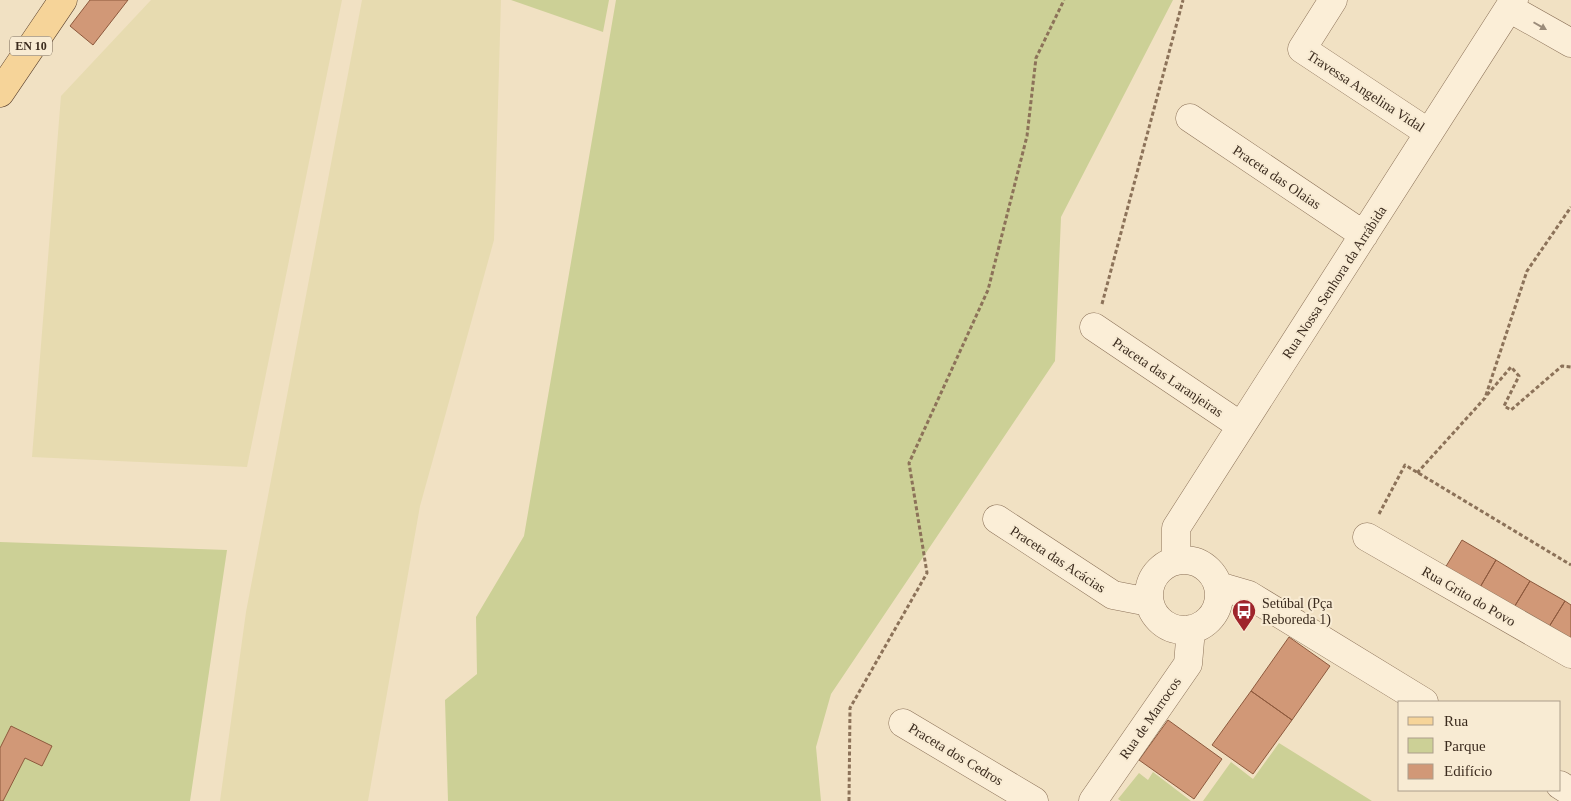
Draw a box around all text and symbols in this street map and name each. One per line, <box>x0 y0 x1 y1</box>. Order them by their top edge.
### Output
one-way arrow <box>1533 21 1547 30</box>
road number: EN 10 <box>10 36 52 56</box>
street label: Travessa Angelina Vidal <box>1304 48 1427 135</box>
street label: Praceta das Olaias <box>1230 143 1323 212</box>
street label: Rua Nossa Senhora da Arrábida <box>1279 203 1390 361</box>
street label: Praceta das Laranjeiras <box>1110 335 1226 420</box>
street label: Praceta das Acácias <box>1007 523 1108 596</box>
street label: Rua Grito do Povo <box>1419 564 1518 629</box>
place label: Setúbal (Pça Reboreda 1) <box>1262 596 1333 628</box>
bus stop icon: Setúbal (Pça Reboreda 1) <box>1231 598 1257 632</box>
street label: Rua de Marrocos <box>1117 674 1184 762</box>
legend <box>1398 701 1561 791</box>
text: Rua <box>1444 713 1469 729</box>
street label: Praceta dos Cedros <box>906 720 1006 788</box>
text: Parque <box>1444 738 1486 754</box>
text: Edifício <box>1444 763 1492 779</box>

